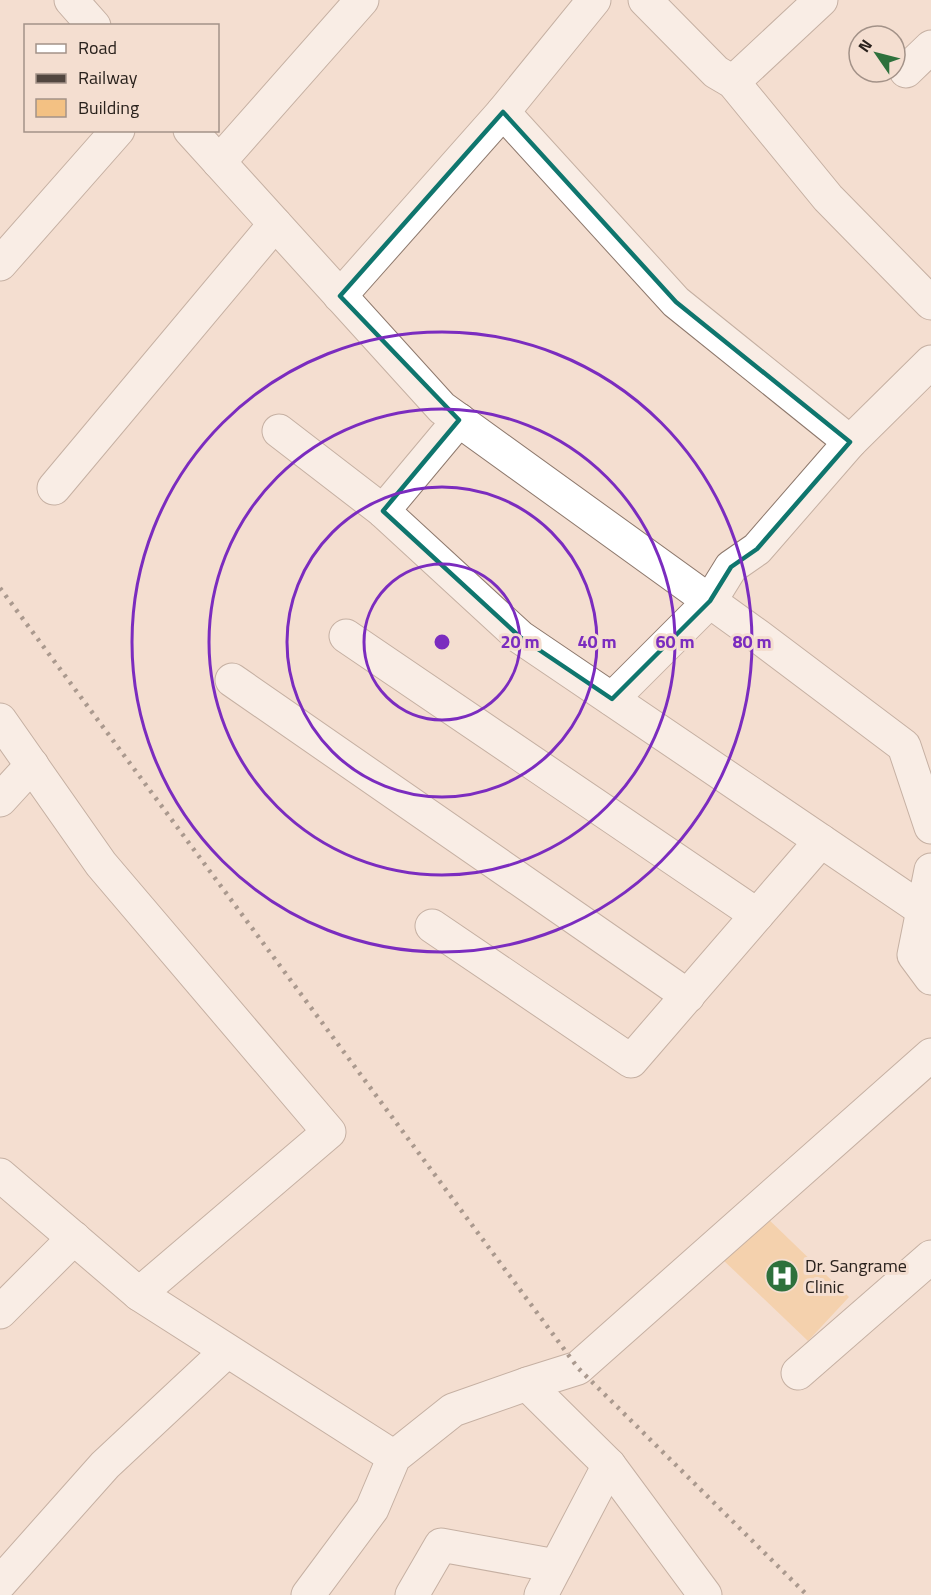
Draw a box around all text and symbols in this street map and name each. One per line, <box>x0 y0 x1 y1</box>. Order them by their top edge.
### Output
legend <box>24 24 219 132</box>
north arrow <box>847 24 907 84</box>
text: Road <box>78 34 117 61</box>
text: N <box>852 34 878 57</box>
text: Railway <box>78 64 138 91</box>
text: Building <box>78 94 139 121</box>
text: 20 m <box>500 628 540 655</box>
text: 40 m <box>577 628 617 655</box>
text: 60 m <box>655 628 695 655</box>
text: 80 m <box>732 628 772 655</box>
centre of rings <box>432 632 452 652</box>
place label: Dr. Sangrame Clinic <box>805 1252 907 1300</box>
hospital icon: Dr. Sangrame Clinic <box>764 1258 800 1294</box>

